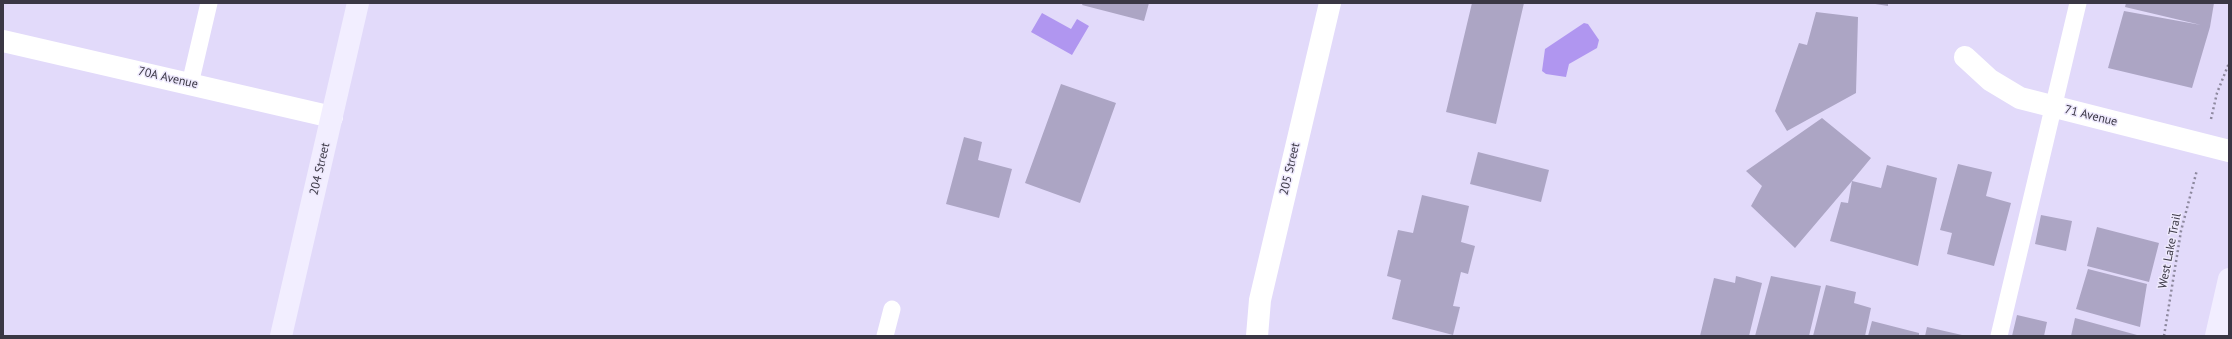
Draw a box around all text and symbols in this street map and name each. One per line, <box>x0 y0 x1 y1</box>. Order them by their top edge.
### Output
street label: 70A Avenue <box>137 64 199 92</box>
street label: 71 Avenue <box>2063 103 2119 129</box>
street label: 204 Street <box>307 141 333 197</box>
street label: 205 Street <box>1277 141 1303 197</box>
street label: West Lake Trail <box>2156 212 2184 290</box>

